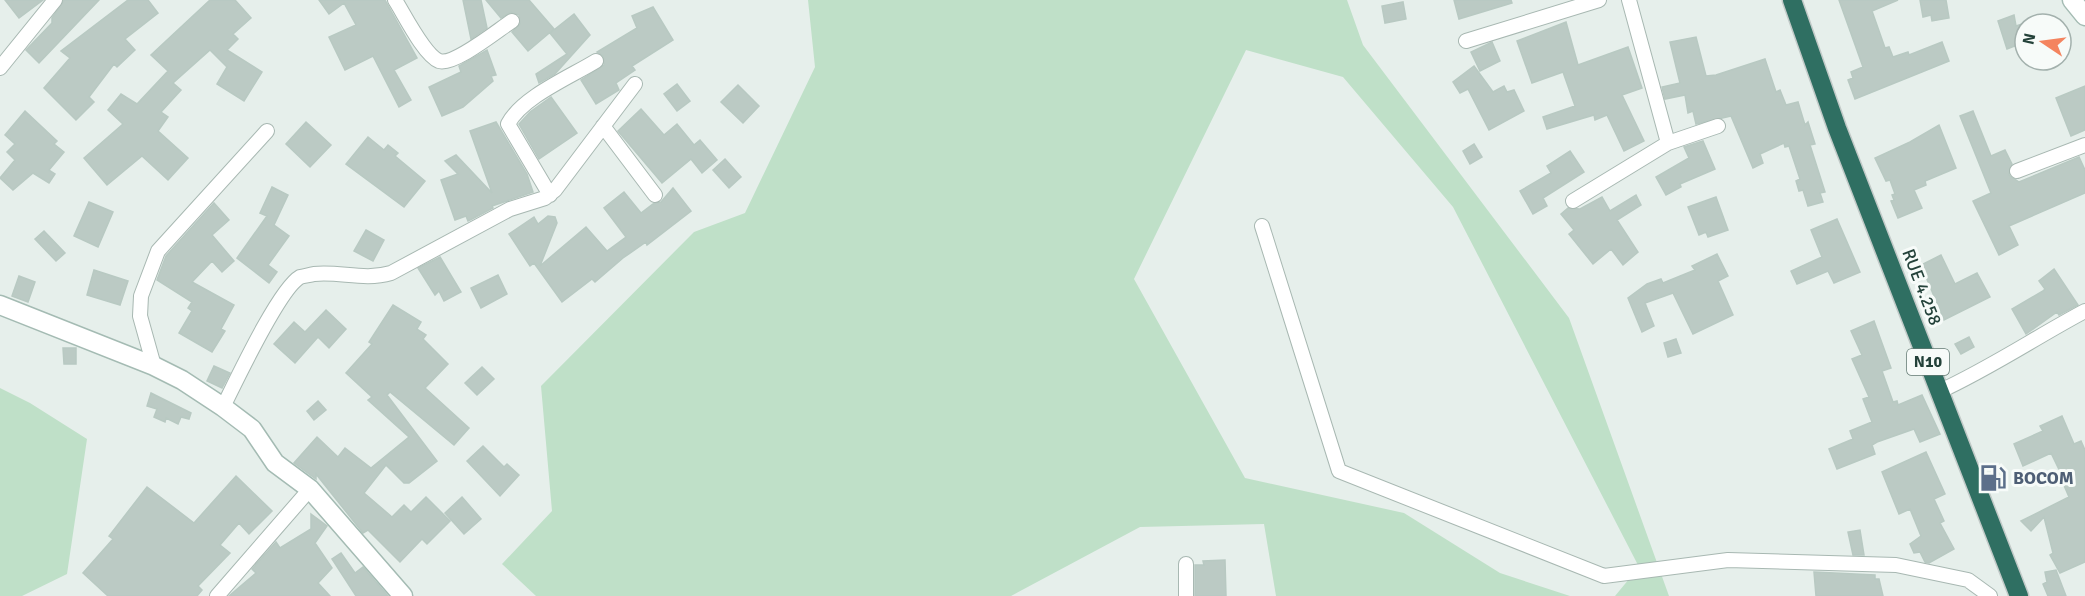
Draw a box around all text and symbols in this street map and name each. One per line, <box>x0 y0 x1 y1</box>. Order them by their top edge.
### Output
north arrow <box>2013 12 2073 72</box>
text: N <box>2018 31 2040 47</box>
street label: RUE 4.258 <box>1897 246 1947 328</box>
road number: N10 <box>1907 349 1949 375</box>
fuel station icon: BOCOM <box>1978 463 2008 493</box>
place label: BOCOM <box>2013 467 2074 489</box>

